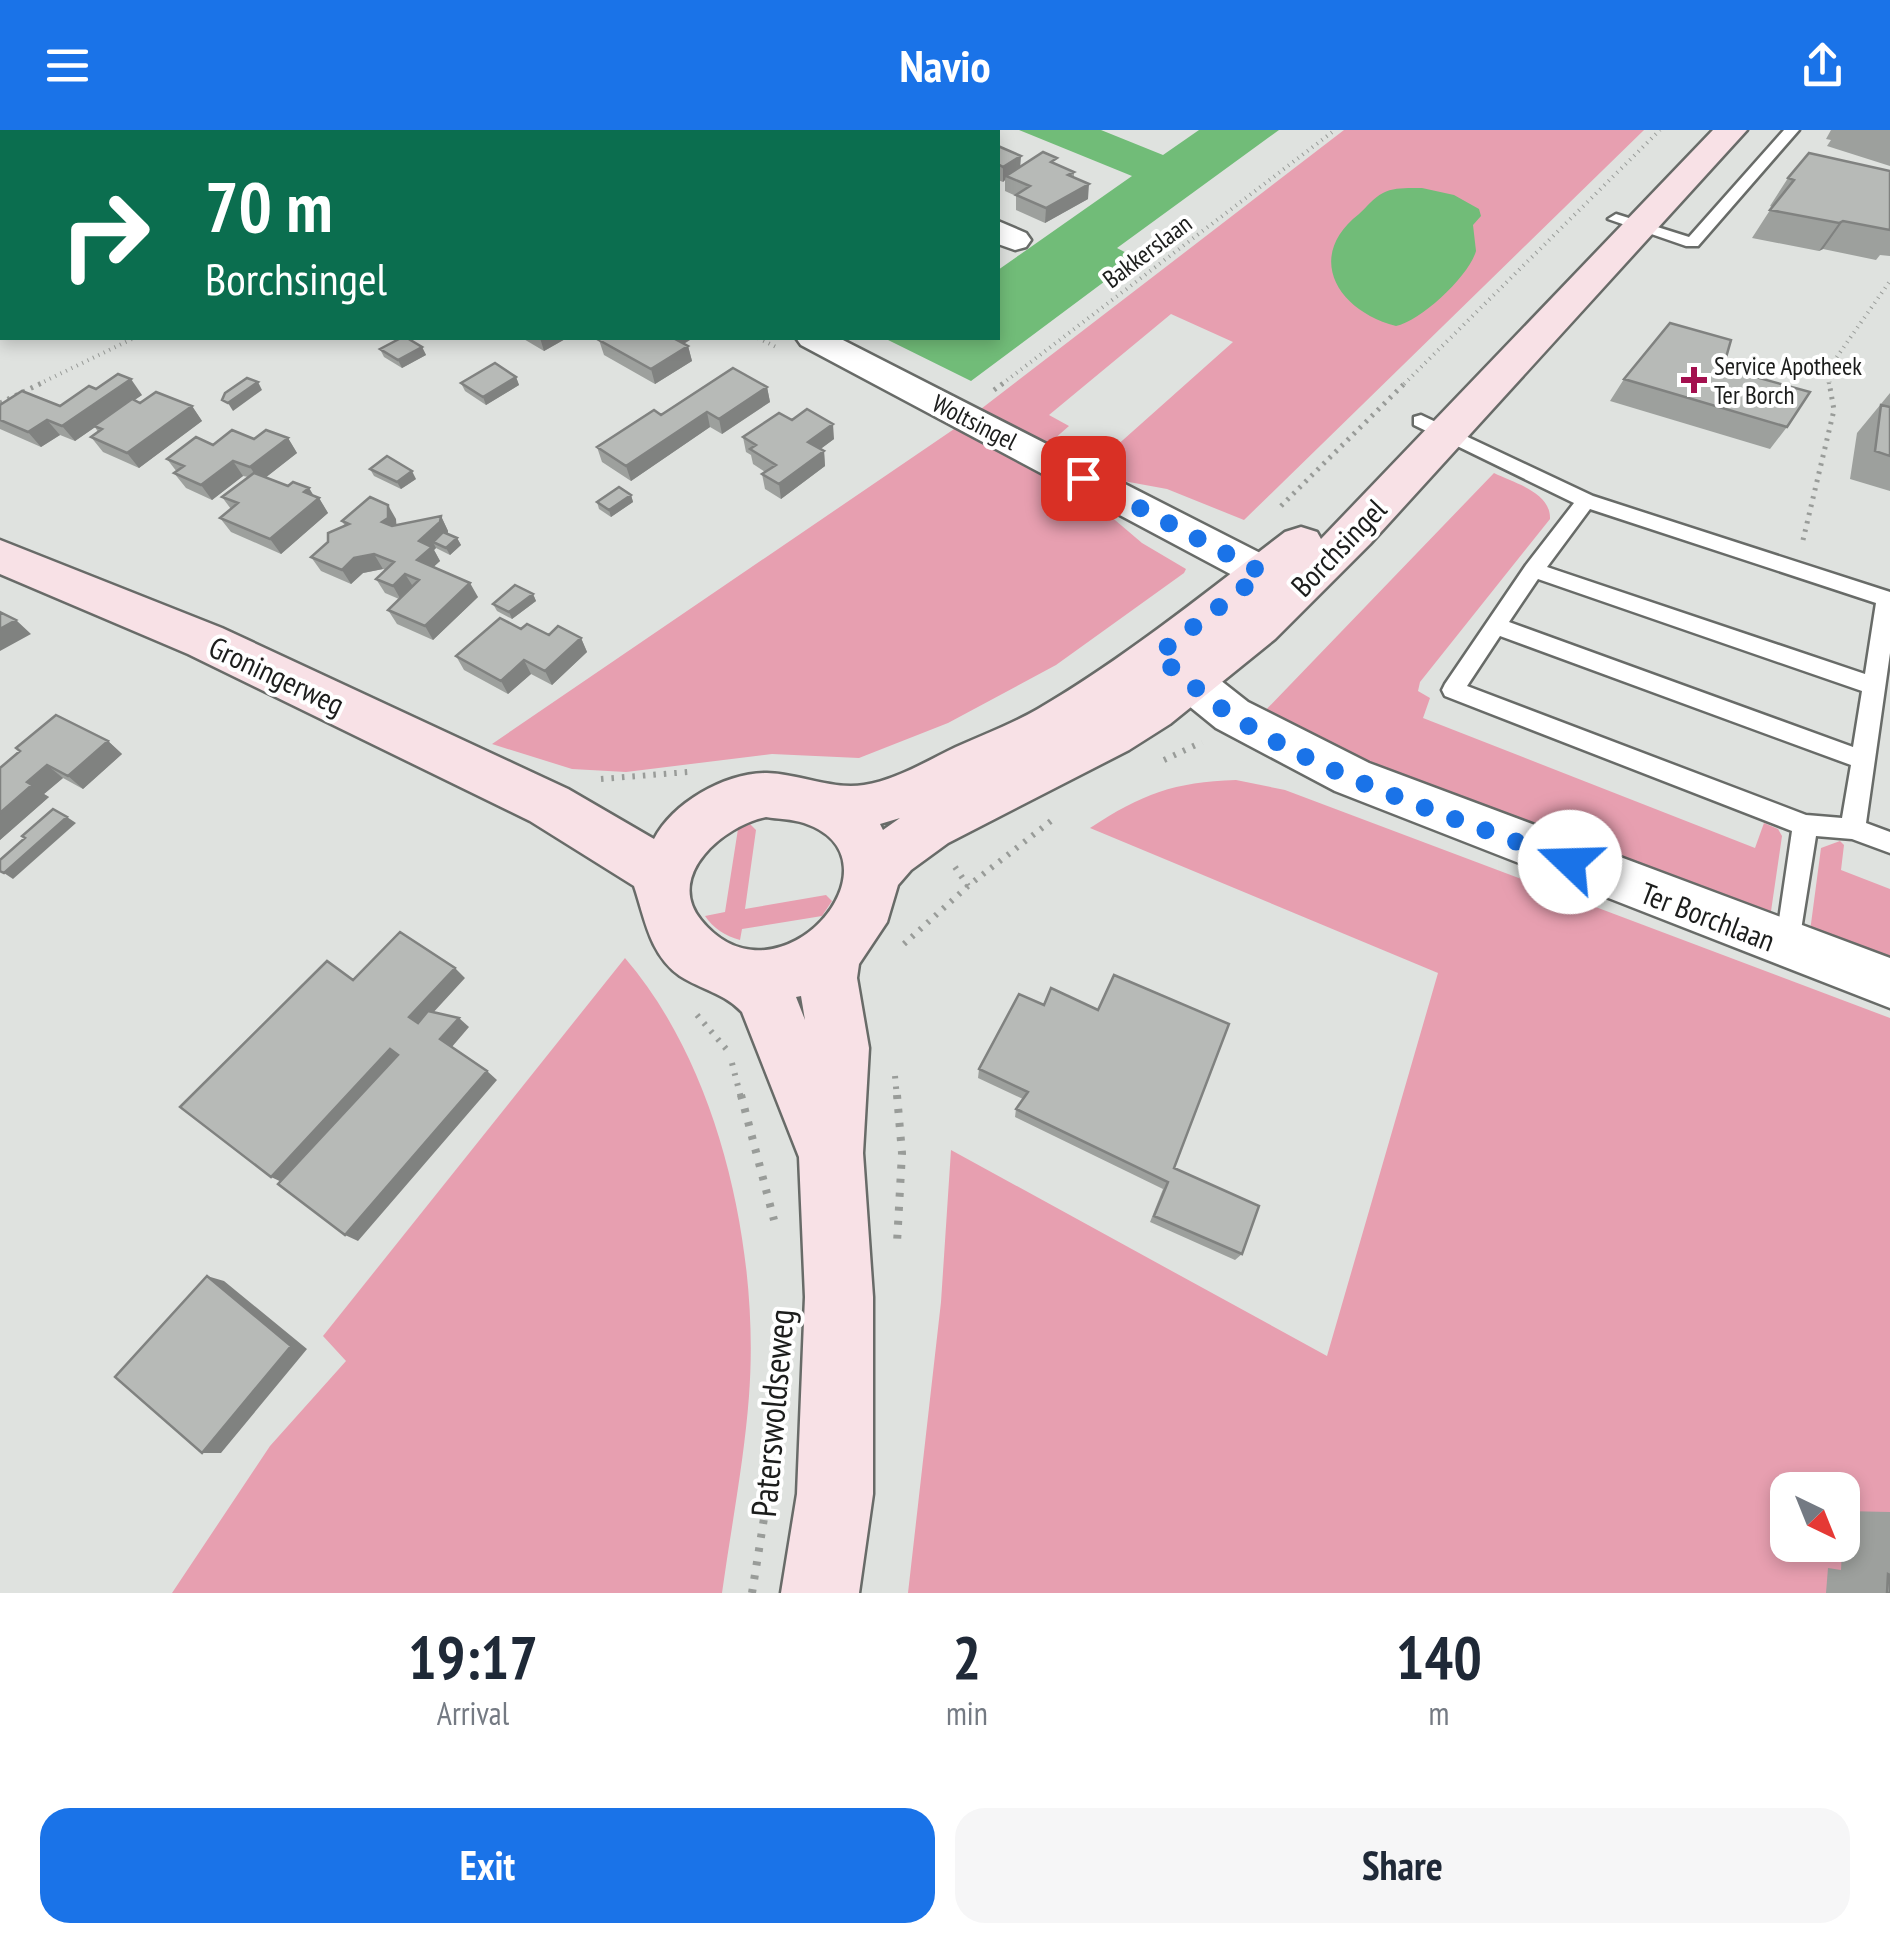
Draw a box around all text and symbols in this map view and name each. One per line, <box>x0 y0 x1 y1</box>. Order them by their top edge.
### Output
text: Navio <box>900 36 991 94</box>
icon: menu <box>40 38 95 93</box>
icon: share <box>1795 38 1850 93</box>
text: 70 m <box>205 161 333 251</box>
icon: right <box>40 170 170 300</box>
street label: Bakkerslaan <box>1096 207 1198 295</box>
text: Borchsingel <box>205 249 387 307</box>
place label: Service Apotheek Ter Borch <box>1714 350 1862 411</box>
marker: Service Apotheek Ter Borch <box>1683 369 1705 391</box>
street label: Woltsingel <box>927 387 1023 457</box>
pin <box>1041 436 1126 521</box>
icon: arrive <box>1056 451 1111 506</box>
street label: Borchsingel <box>1282 490 1394 604</box>
street label: Groningerweg <box>203 627 351 723</box>
position arrow <box>1518 810 1622 914</box>
street label: Ter Borchlaan <box>1635 873 1781 959</box>
street label: Paterswoldseweg <box>740 1307 804 1519</box>
north arrow <box>1770 1472 1860 1562</box>
map controls <box>1770 1472 1860 1562</box>
text: 19:17 <box>408 1618 538 1696</box>
text: 2 <box>953 1618 981 1696</box>
text: 140 <box>1396 1618 1482 1696</box>
text: Arrival <box>437 1692 509 1734</box>
text: min <box>946 1692 988 1734</box>
text: m <box>1428 1692 1449 1734</box>
button: Exit <box>40 1808 935 1923</box>
button: Share <box>955 1808 1850 1923</box>

